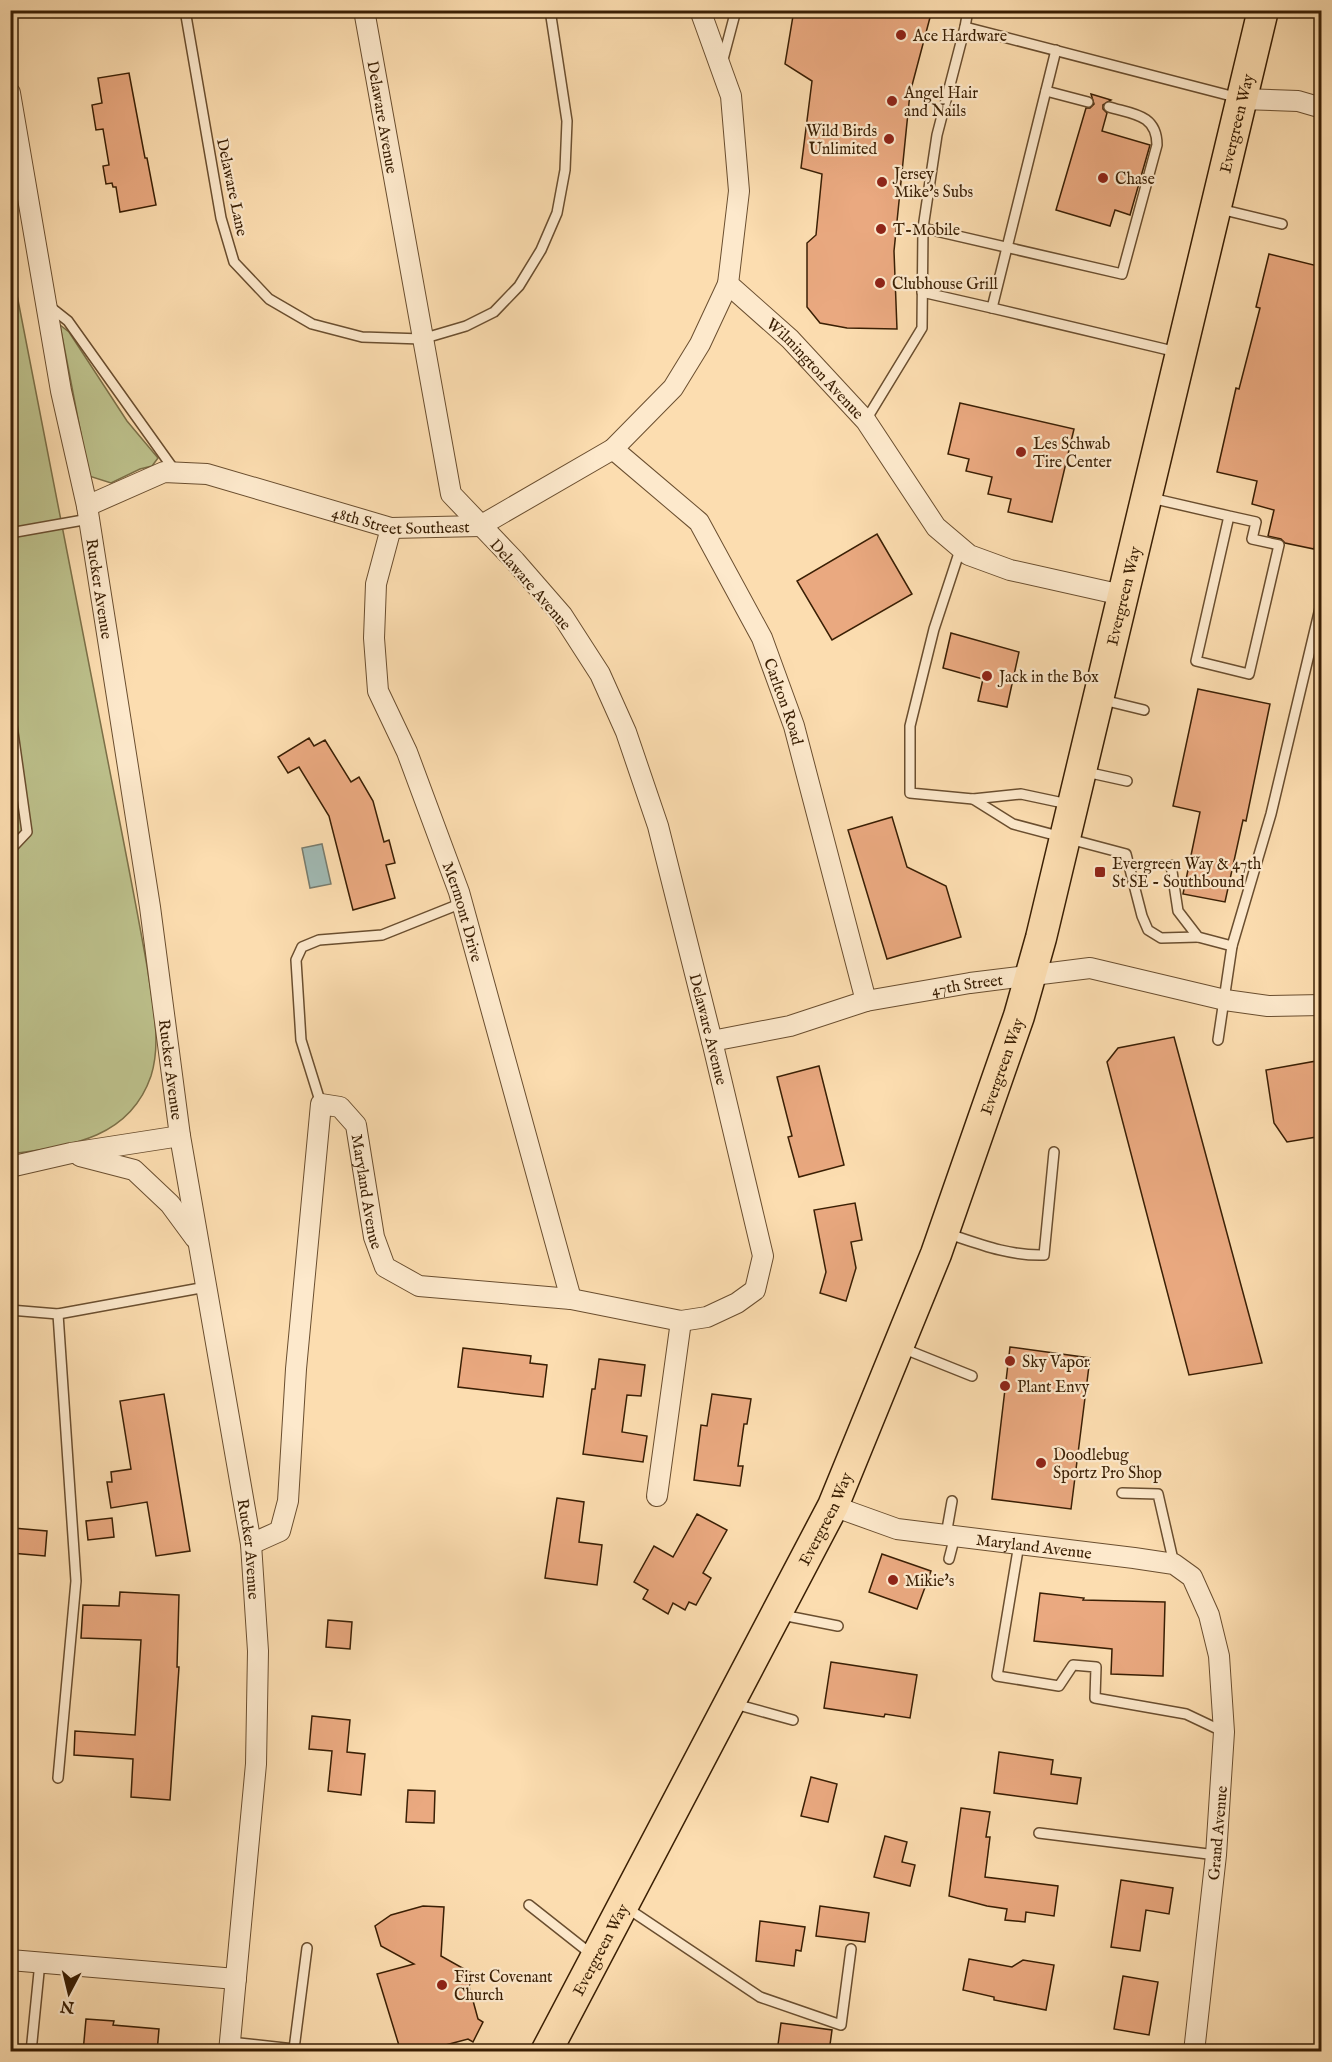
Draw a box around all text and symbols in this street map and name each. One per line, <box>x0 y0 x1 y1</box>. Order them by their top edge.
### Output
place label: Ace Hardware <box>912 27 1007 47</box>
marker: Ace Hardware <box>894 28 908 42</box>
street label: Delaware Avenue <box>361 59 401 175</box>
street label: Evergreen Way <box>1216 72 1259 175</box>
place label: Angel Hair and Nails <box>903 84 978 122</box>
marker: Angel Hair and Nails <box>885 94 899 108</box>
place label: Wild Birds Unlimited <box>806 122 877 160</box>
marker: Wild Birds Unlimited <box>882 132 896 146</box>
street label: Delaware Lane <box>211 137 251 238</box>
place label: Jersey Mike's Subs <box>892 165 974 203</box>
place label: Chase <box>1115 170 1155 190</box>
marker: Chase <box>1096 171 1110 185</box>
marker: Jersey Mike's Subs <box>875 175 889 189</box>
place label: T-Mobile <box>893 221 960 241</box>
marker: T-Mobile <box>874 222 888 236</box>
place label: Clubhouse Grill <box>892 275 999 295</box>
marker: Clubhouse Grill <box>873 276 887 290</box>
street label: Wilmington Avenue <box>761 315 867 424</box>
place label: Les Schwab Tire Center <box>1033 435 1112 473</box>
marker: Les Schwab Tire Center <box>1014 445 1028 459</box>
street label: 48th Street Southeast <box>329 503 470 540</box>
street label: Delaware Avenue <box>484 536 575 635</box>
street label: Rucker Avenue <box>80 537 116 641</box>
street label: Evergreen Way <box>1103 545 1146 648</box>
street label: Carlton Road <box>758 656 807 748</box>
place label: Jack in the Box <box>997 668 1099 688</box>
marker: Jack in the Box <box>980 669 994 683</box>
place label: Evergreen Way & 47th St SE - Southbound <box>1112 855 1262 893</box>
street label: Mermont Drive <box>437 859 486 964</box>
marker: Evergreen Way & 47th St SE - Southbound <box>1093 865 1107 879</box>
street label: 47th Street <box>930 971 1005 1001</box>
street label: Delaware Avenue <box>684 972 731 1087</box>
street label: Evergreen Way <box>977 1016 1030 1118</box>
street label: Rucker Avenue <box>153 1018 186 1121</box>
street label: Maryland Avenue <box>346 1133 386 1253</box>
place label: Sky Vapor <box>1022 1353 1090 1373</box>
marker: Sky Vapor <box>1003 1354 1017 1368</box>
place label: Plant Envy <box>1017 1378 1090 1398</box>
marker: Plant Envy <box>998 1379 1012 1393</box>
place label: Doodlebug Sportz Pro Shop <box>1053 1446 1162 1484</box>
marker: Doodlebug Sportz Pro Shop <box>1034 1456 1048 1470</box>
street label: Evergreen Way <box>795 1470 858 1570</box>
street label: Rucker Avenue <box>231 1497 263 1600</box>
street label: Maryland Avenue <box>975 1531 1093 1565</box>
place label: Mikie's <box>905 1572 955 1592</box>
marker: Mikie's <box>886 1573 900 1587</box>
street label: Grand Avenue <box>1205 1785 1233 1881</box>
street label: Evergreen Way <box>569 1901 634 2000</box>
north arrow <box>39 1963 99 2023</box>
place label: First Covenant Church <box>454 1968 553 2006</box>
marker: First Covenant Church <box>435 1978 449 1992</box>
text: N <box>59 1995 76 2017</box>

